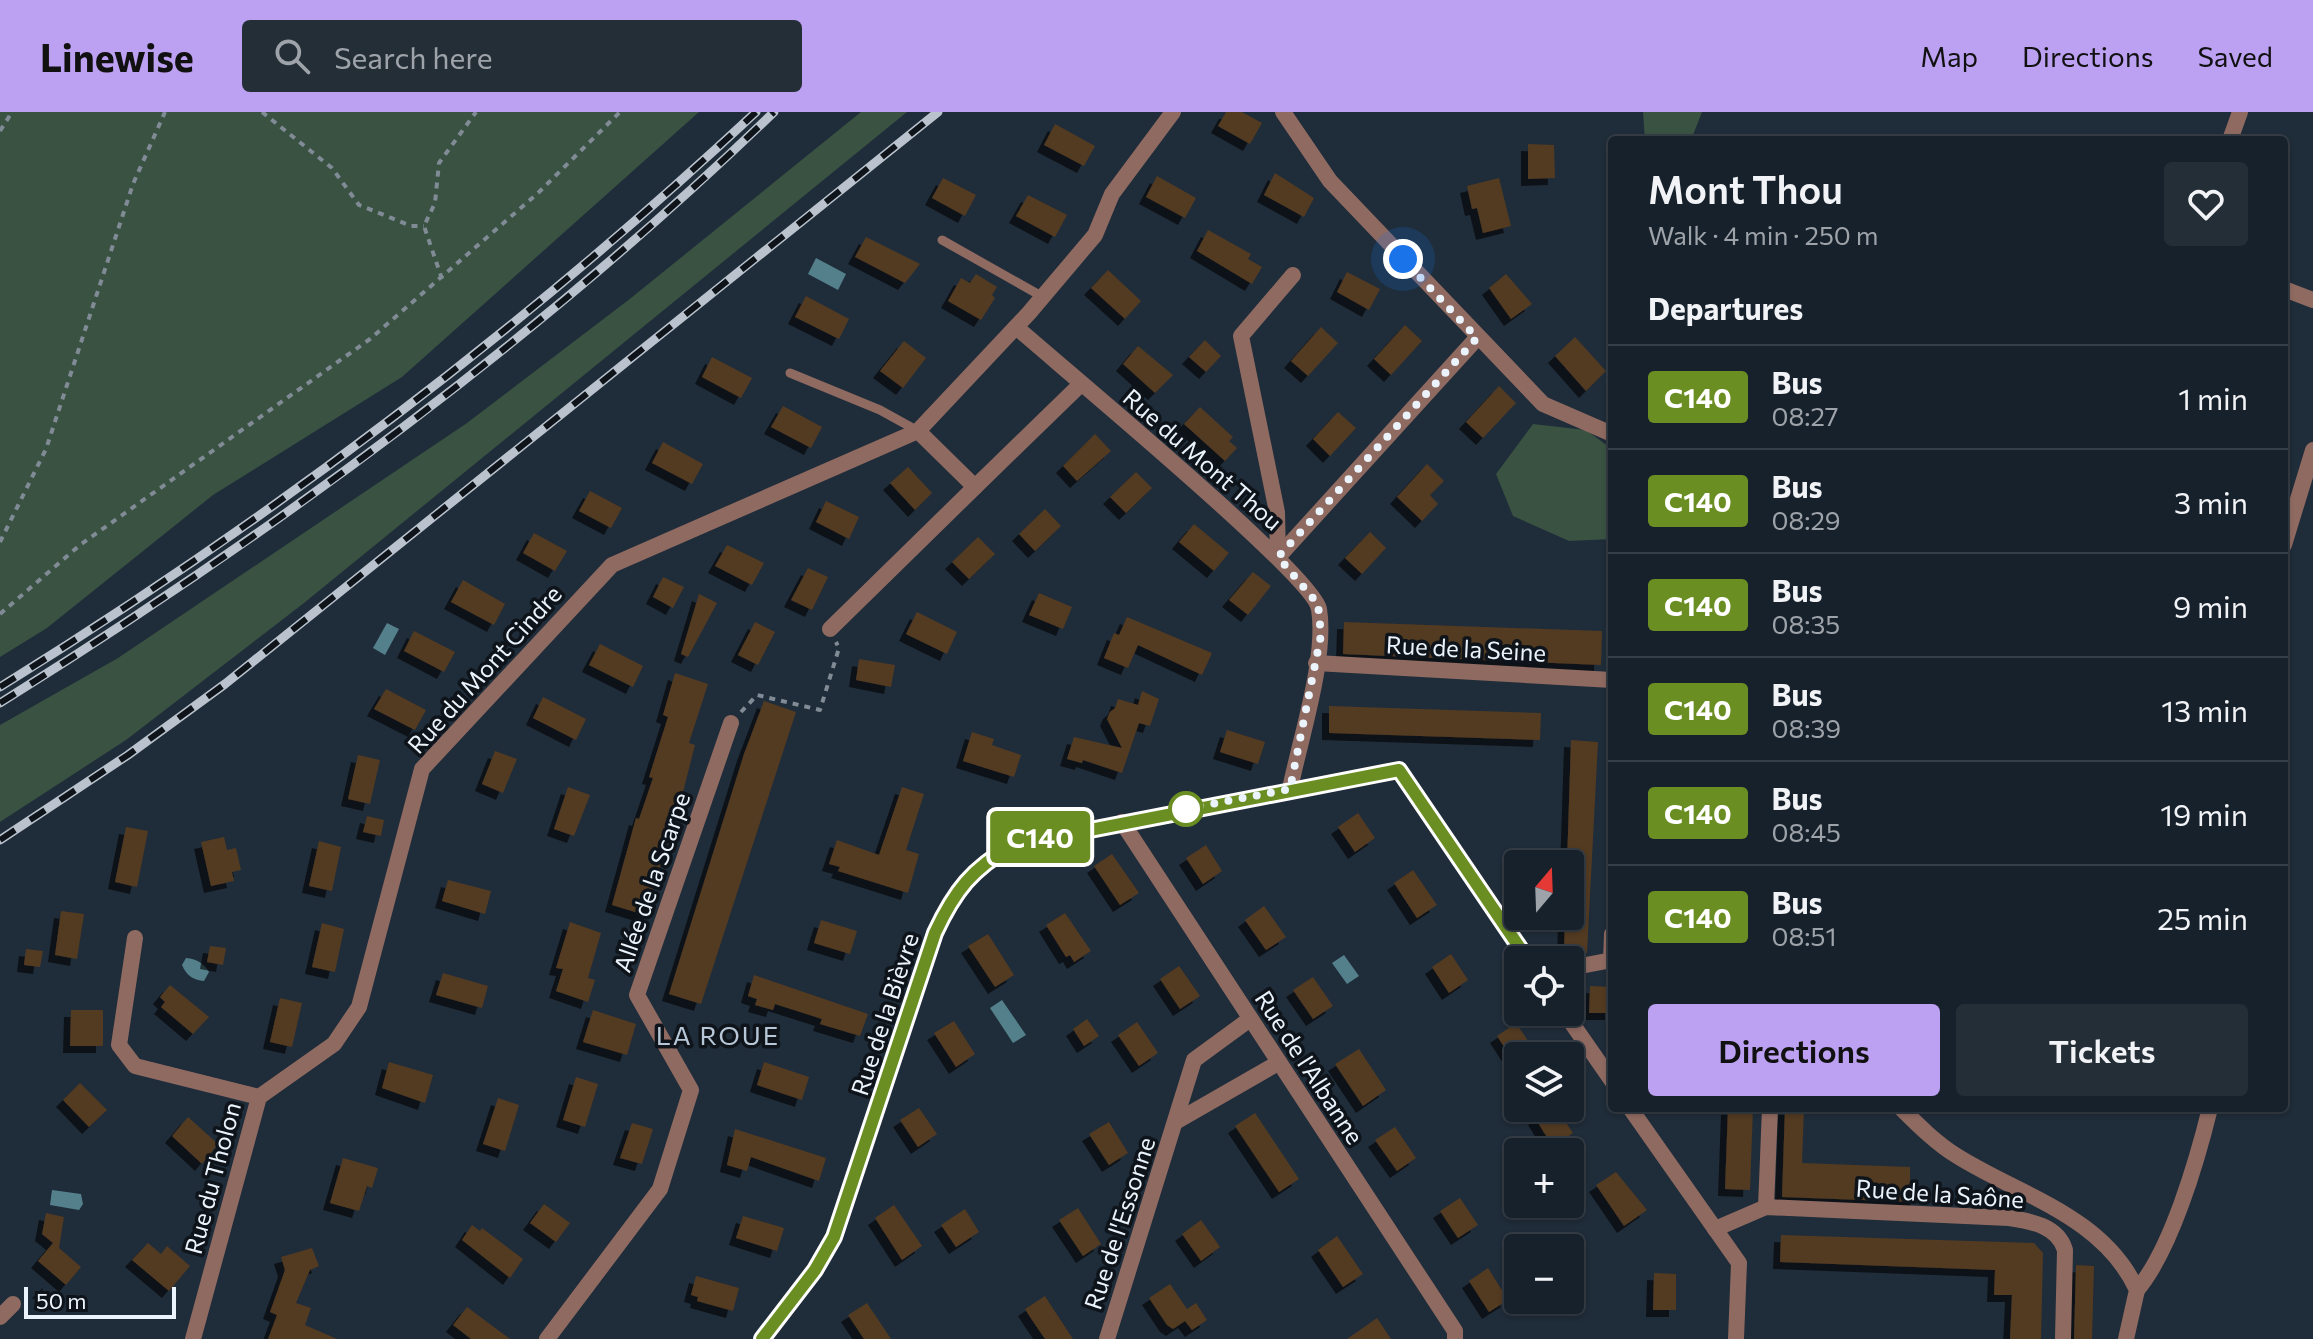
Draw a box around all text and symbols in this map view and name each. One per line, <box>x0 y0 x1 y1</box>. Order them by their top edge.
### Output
search box <box>242 20 802 92</box>
text: Linewise <box>40 33 194 80</box>
icon: search <box>270 34 314 78</box>
text: Search here <box>334 38 493 75</box>
text: Map <box>1920 39 1978 73</box>
text: Directions <box>2022 39 2153 73</box>
text: Saved <box>2197 39 2273 73</box>
button: heart <box>2164 162 2248 246</box>
text: Mont Thou <box>1648 165 1843 212</box>
text: Walk · 4 min · 250 m <box>1648 219 1878 250</box>
your location <box>1383 239 1423 279</box>
text: Departures <box>1648 289 1803 326</box>
text: Bus <box>1772 363 1823 400</box>
text: 1 min <box>2178 379 2248 416</box>
text: C140 <box>1664 380 1732 414</box>
street label: Rue du Mont Thou <box>1118 382 1288 536</box>
text: 08:27 <box>1772 400 1839 431</box>
text: Bus <box>1772 467 1823 504</box>
text: 3 min <box>2174 483 2248 520</box>
text: C140 <box>1664 484 1732 518</box>
text: 08:29 <box>1772 504 1841 535</box>
text: Bus <box>1772 571 1823 608</box>
street label: Rue du Mont Cindre <box>401 579 567 759</box>
text: 9 min <box>2173 587 2248 624</box>
text: C140 <box>1664 588 1732 622</box>
text: 08:35 <box>1772 608 1840 639</box>
street label: Rue de la Seine <box>1385 629 1547 667</box>
text: Bus <box>1772 675 1823 712</box>
text: 13 min <box>2161 691 2248 728</box>
text: C140 <box>1664 692 1732 726</box>
text: 08:39 <box>1772 712 1841 743</box>
text: Bus <box>1772 779 1823 816</box>
street label: Allée de la Scarpe <box>607 788 695 976</box>
unlabelled marker <box>1169 792 1203 826</box>
text: 19 min <box>2160 795 2248 832</box>
text: C140 <box>1664 796 1732 830</box>
line badge: C140 <box>984 811 1096 863</box>
text: 08:45 <box>1772 816 1841 847</box>
text: C140 <box>1006 820 1074 854</box>
north arrow <box>1504 850 1584 930</box>
map controls <box>1504 850 1584 1314</box>
text: Bus <box>1772 883 1823 920</box>
text: 25 min <box>2157 899 2248 936</box>
text: C140 <box>1664 900 1732 934</box>
text: 08:51 <box>1772 920 1837 951</box>
street label: Rue de la Bièvre <box>844 929 924 1099</box>
button: locate <box>1504 946 1584 1026</box>
street label: Rue de l'Albanne <box>1250 985 1370 1149</box>
button: Directions <box>1648 1004 1940 1096</box>
button: Tickets <box>1956 1004 2248 1096</box>
district label: LA ROUE <box>656 1019 780 1050</box>
button: layers <box>1504 1042 1584 1122</box>
street label: Rue du Tholon <box>178 1099 246 1257</box>
street label: Rue de l'Essonne <box>1078 1133 1160 1313</box>
button: + <box>1504 1138 1584 1218</box>
street label: Rue de la Saône <box>1855 1173 2025 1213</box>
button: − <box>1504 1234 1584 1314</box>
scale bar <box>24 1283 176 1319</box>
text: 50 m <box>36 1287 86 1314</box>

